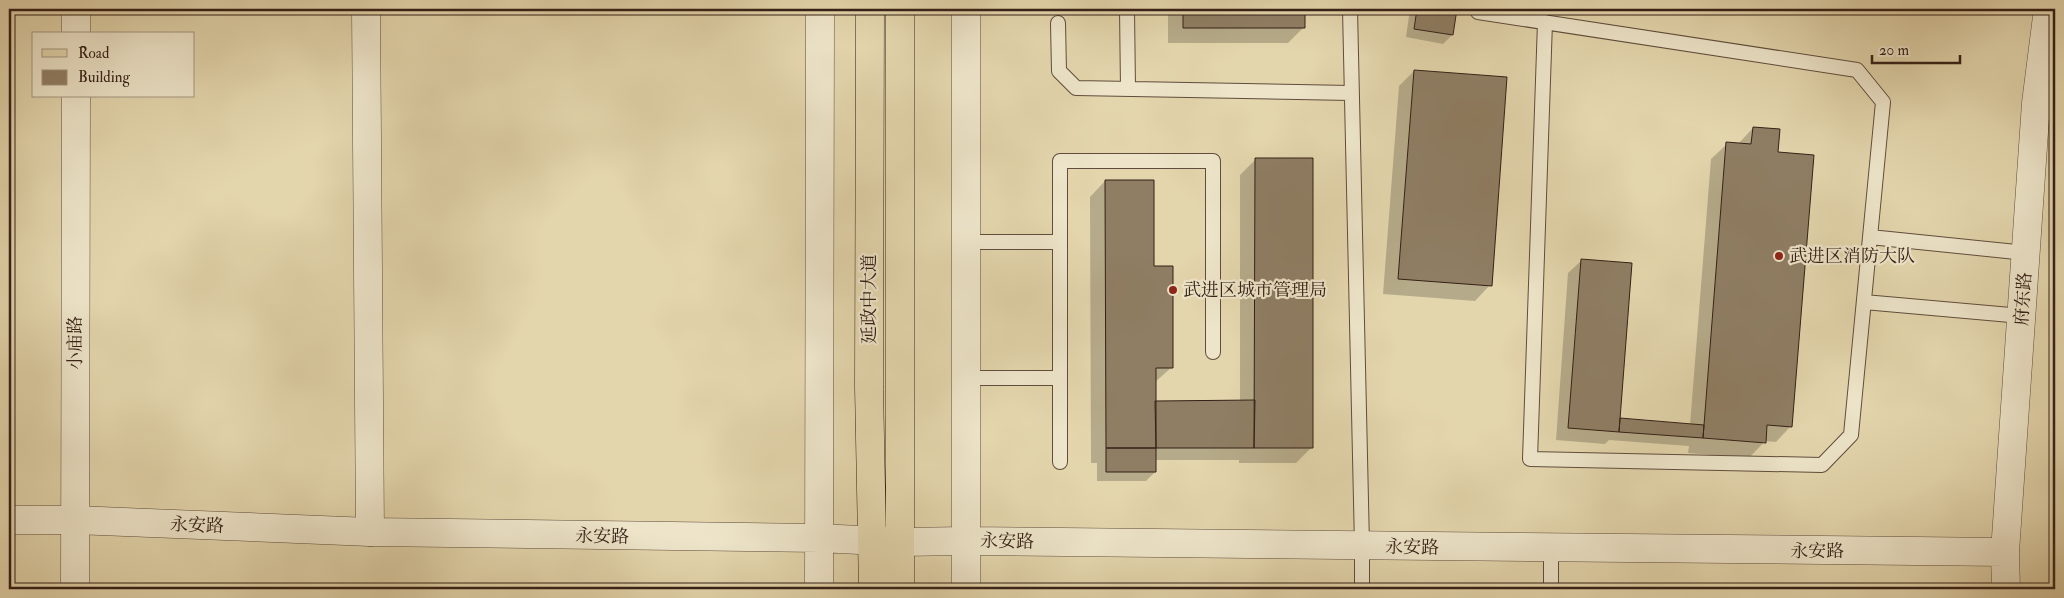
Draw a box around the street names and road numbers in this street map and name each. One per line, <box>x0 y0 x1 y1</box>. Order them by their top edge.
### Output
street label: 延政中大道 <box>858 254 881 344</box>
street label: 府东路 <box>2010 271 2037 327</box>
street label: 小庙路 <box>64 316 87 370</box>
street label: 永安路 <box>170 513 224 538</box>
street label: 永安路 <box>575 525 629 548</box>
street label: 永安路 <box>980 530 1034 553</box>
street label: 永安路 <box>1385 536 1439 559</box>
street label: 永安路 <box>1790 540 1844 563</box>

